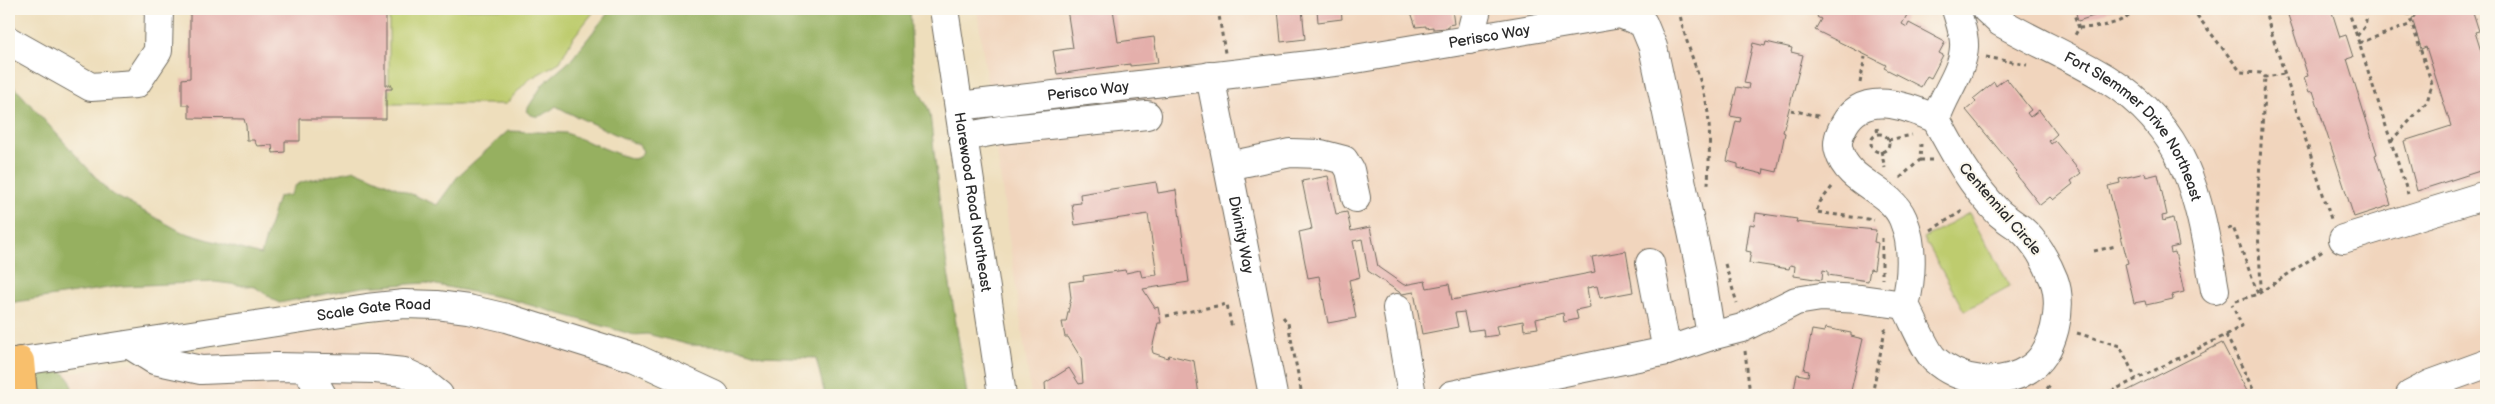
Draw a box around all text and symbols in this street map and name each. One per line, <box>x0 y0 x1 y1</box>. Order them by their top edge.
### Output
street label: Perisco Way <box>1447 20 1532 52</box>
street label: Fort Slemmer Drive Northeast <box>2061 47 2206 204</box>
street label: Perisco Way <box>1046 77 1130 105</box>
street label: Harewood Road Northeast <box>950 111 996 293</box>
street label: Centennial Circle <box>1955 159 2046 259</box>
street label: Divinity Way <box>1224 195 1258 276</box>
street label: Scale Gate Road <box>315 294 431 325</box>

